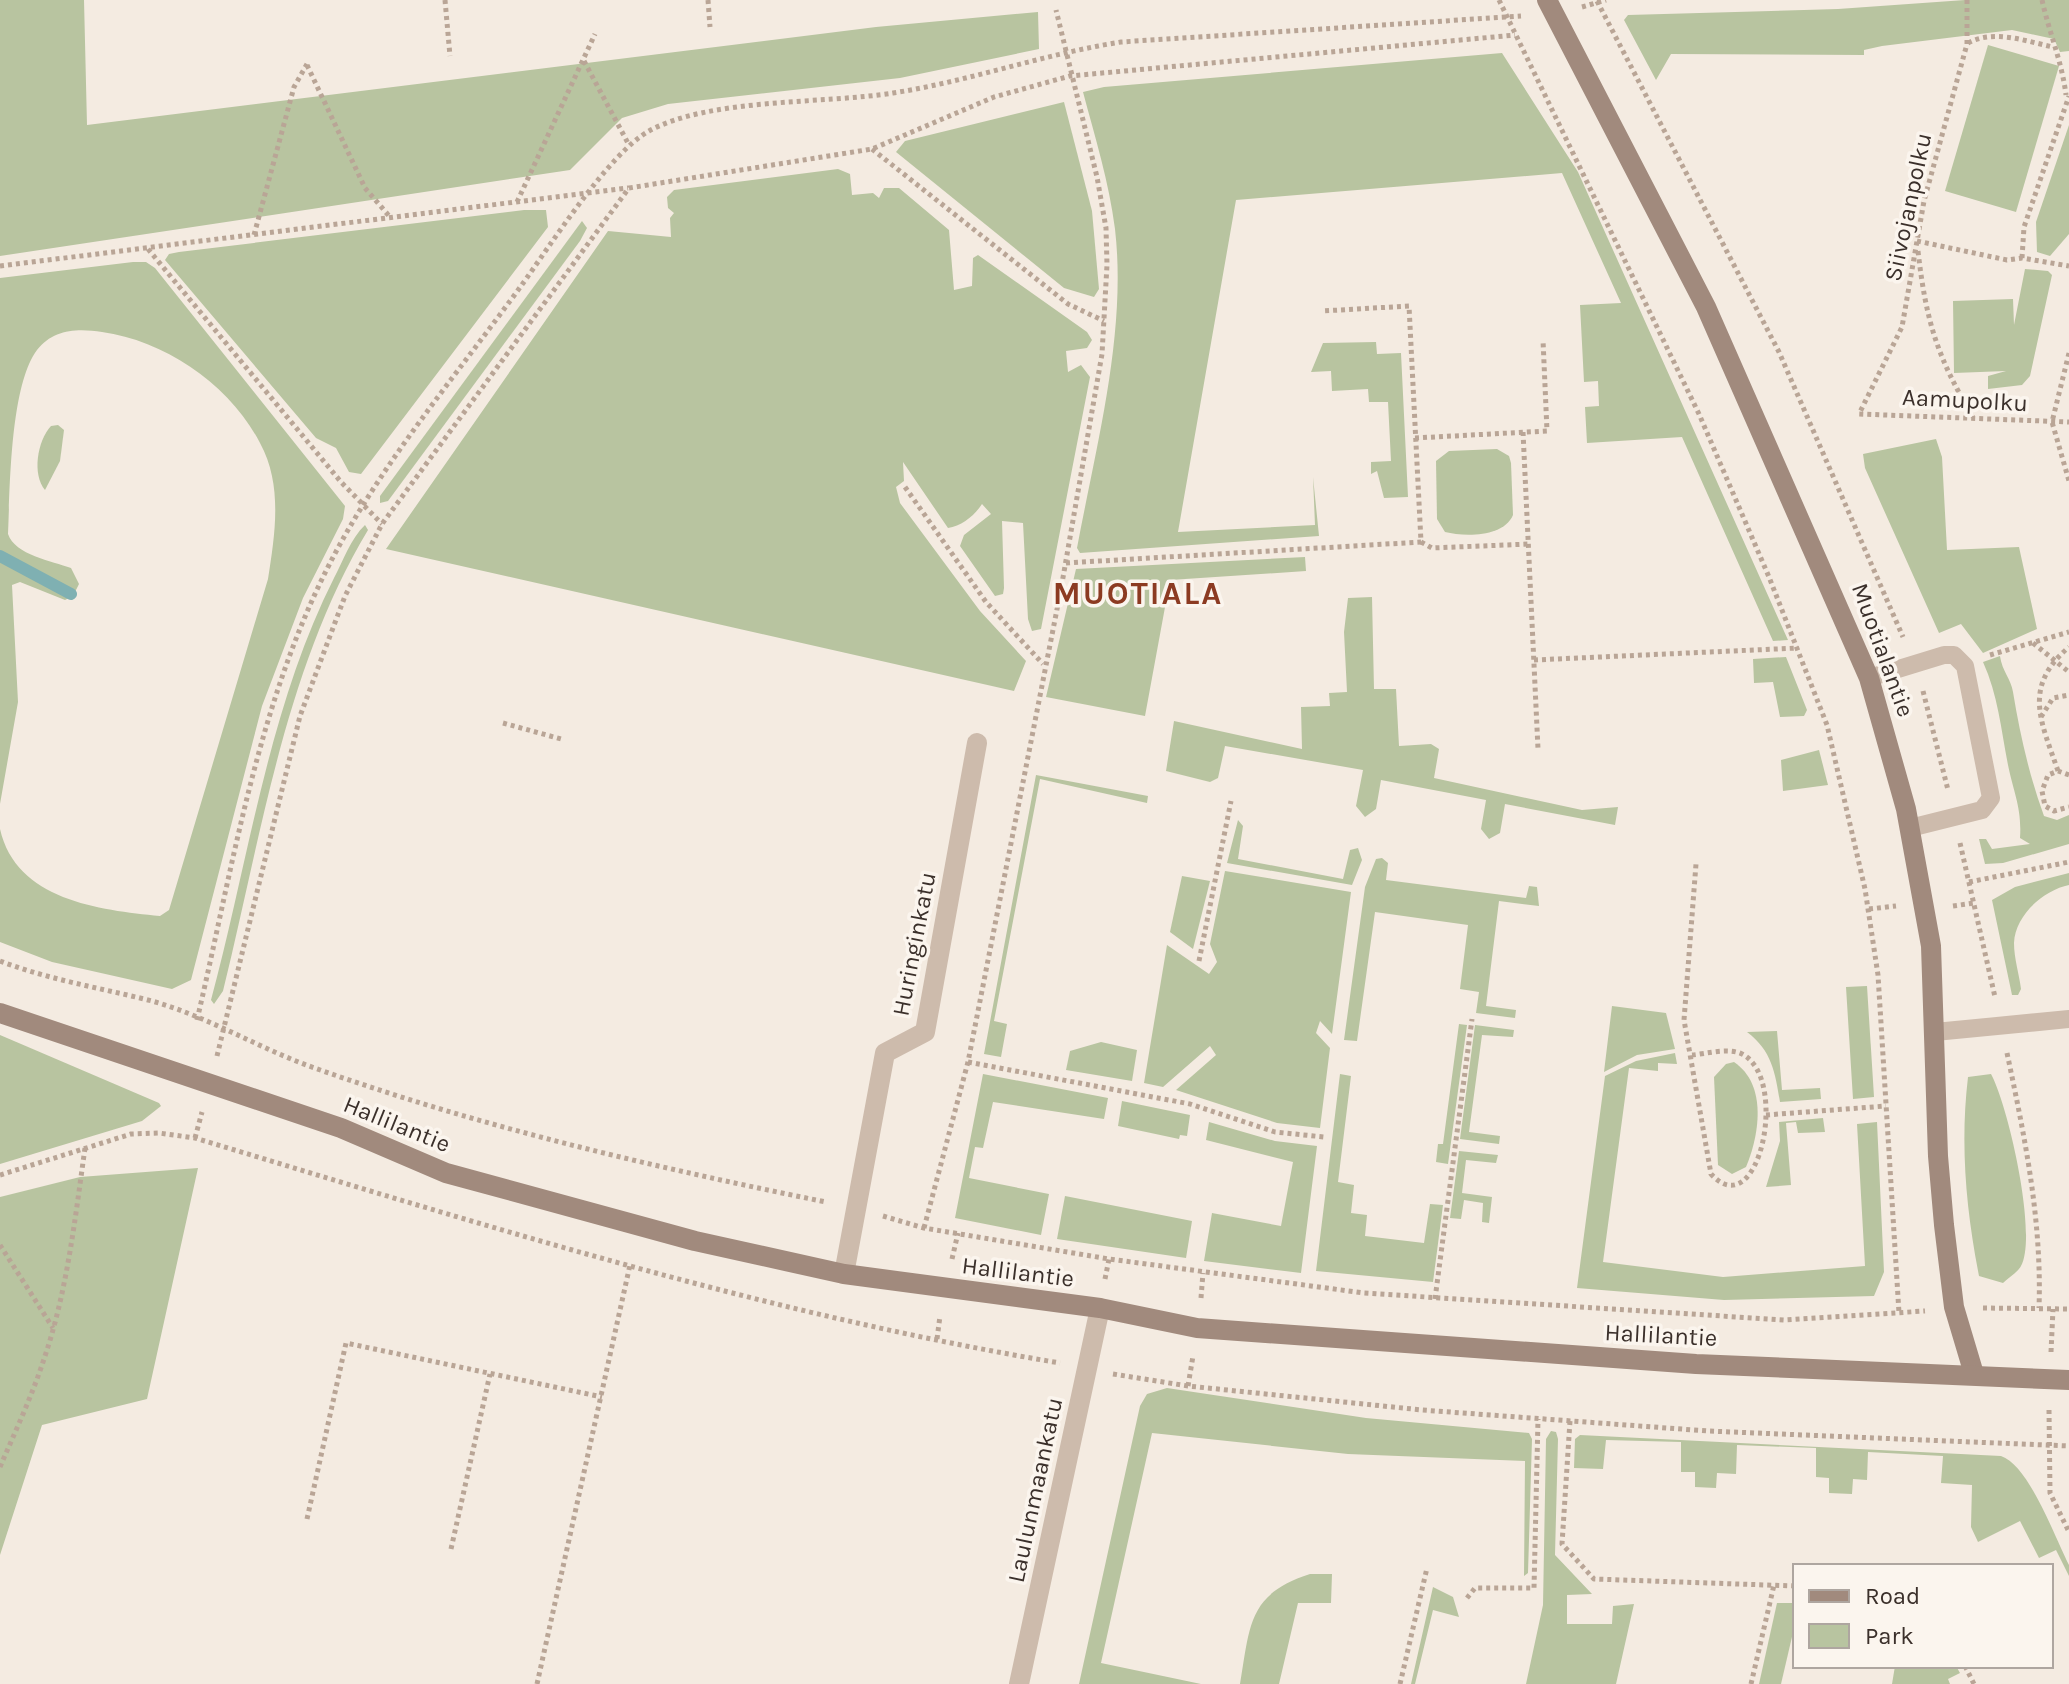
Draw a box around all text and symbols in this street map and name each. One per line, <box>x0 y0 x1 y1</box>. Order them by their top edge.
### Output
street label: Siivojanpolku <box>1879 130 1937 284</box>
street label: Aamupolku <box>1901 383 2029 417</box>
district label: MUOTIALA <box>1053 575 1223 612</box>
street label: Muotialantie <box>1846 579 1920 721</box>
street label: Huringinkatu <box>886 869 942 1019</box>
street label: Hallilantie <box>339 1090 455 1158</box>
street label: Hallilantie <box>960 1251 1076 1293</box>
street label: Hallilantie <box>1604 1318 1718 1352</box>
street label: Laulunmaankatu <box>1002 1395 1068 1585</box>
legend <box>1793 1564 2053 1668</box>
text: Road <box>1865 1582 1920 1610</box>
text: Park <box>1865 1622 1914 1650</box>

